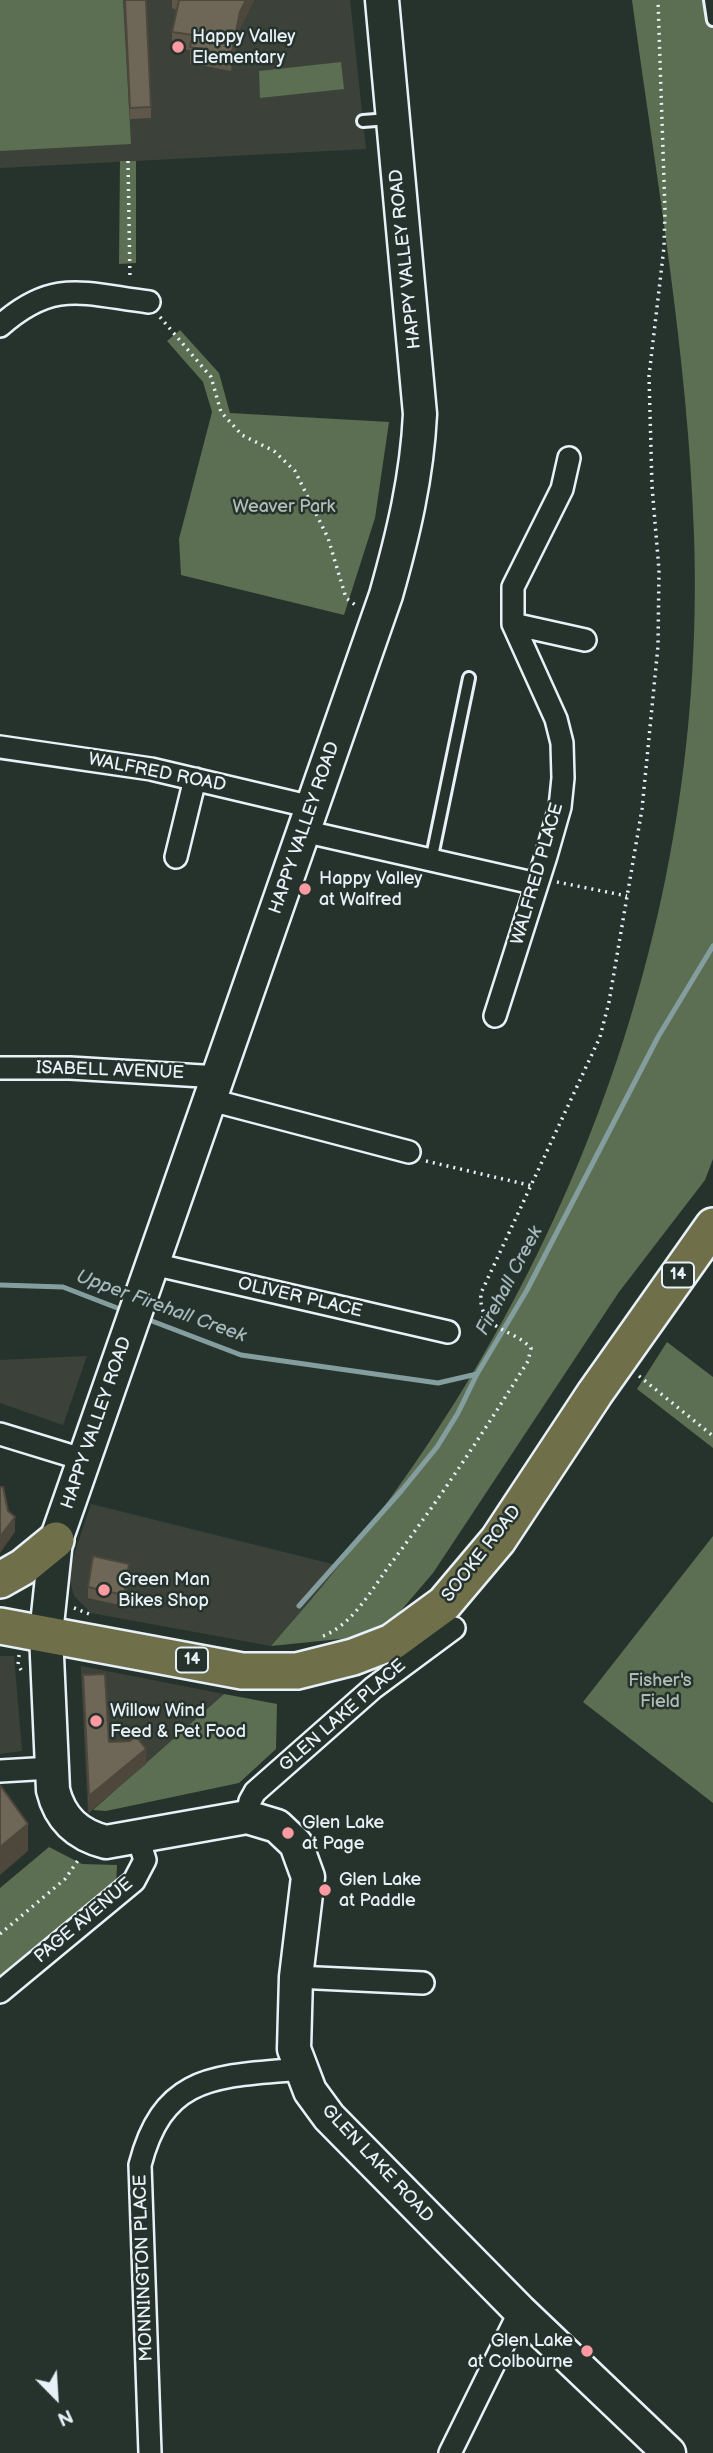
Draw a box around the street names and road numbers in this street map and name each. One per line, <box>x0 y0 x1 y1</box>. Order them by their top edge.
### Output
street label: HAPPY VALLEY ROAD <box>386 168 426 350</box>
street label: HAPPY VALLEY ROAD <box>265 739 345 917</box>
street label: WALFRED ROAD <box>86 749 228 797</box>
street label: WALFRED PLACE <box>507 801 569 947</box>
street label: ISABELL AVENUE <box>36 1058 184 1084</box>
road number: 14 <box>662 1262 694 1288</box>
street label: OLIVER PLACE <box>236 1273 364 1323</box>
street label: HAPPY VALLEY ROAD <box>57 1334 137 1512</box>
street label: SOOKE ROAD <box>438 1501 526 1607</box>
road number: 14 <box>176 1648 208 1672</box>
street label: GLEN LAKE PLACE <box>275 1655 411 1777</box>
street label: PAGE AVENUE <box>30 1874 138 1968</box>
street label: GLEN LAKE ROAD <box>317 2100 437 2228</box>
street label: MONNINGTON PLACE <box>130 2174 158 2362</box>

